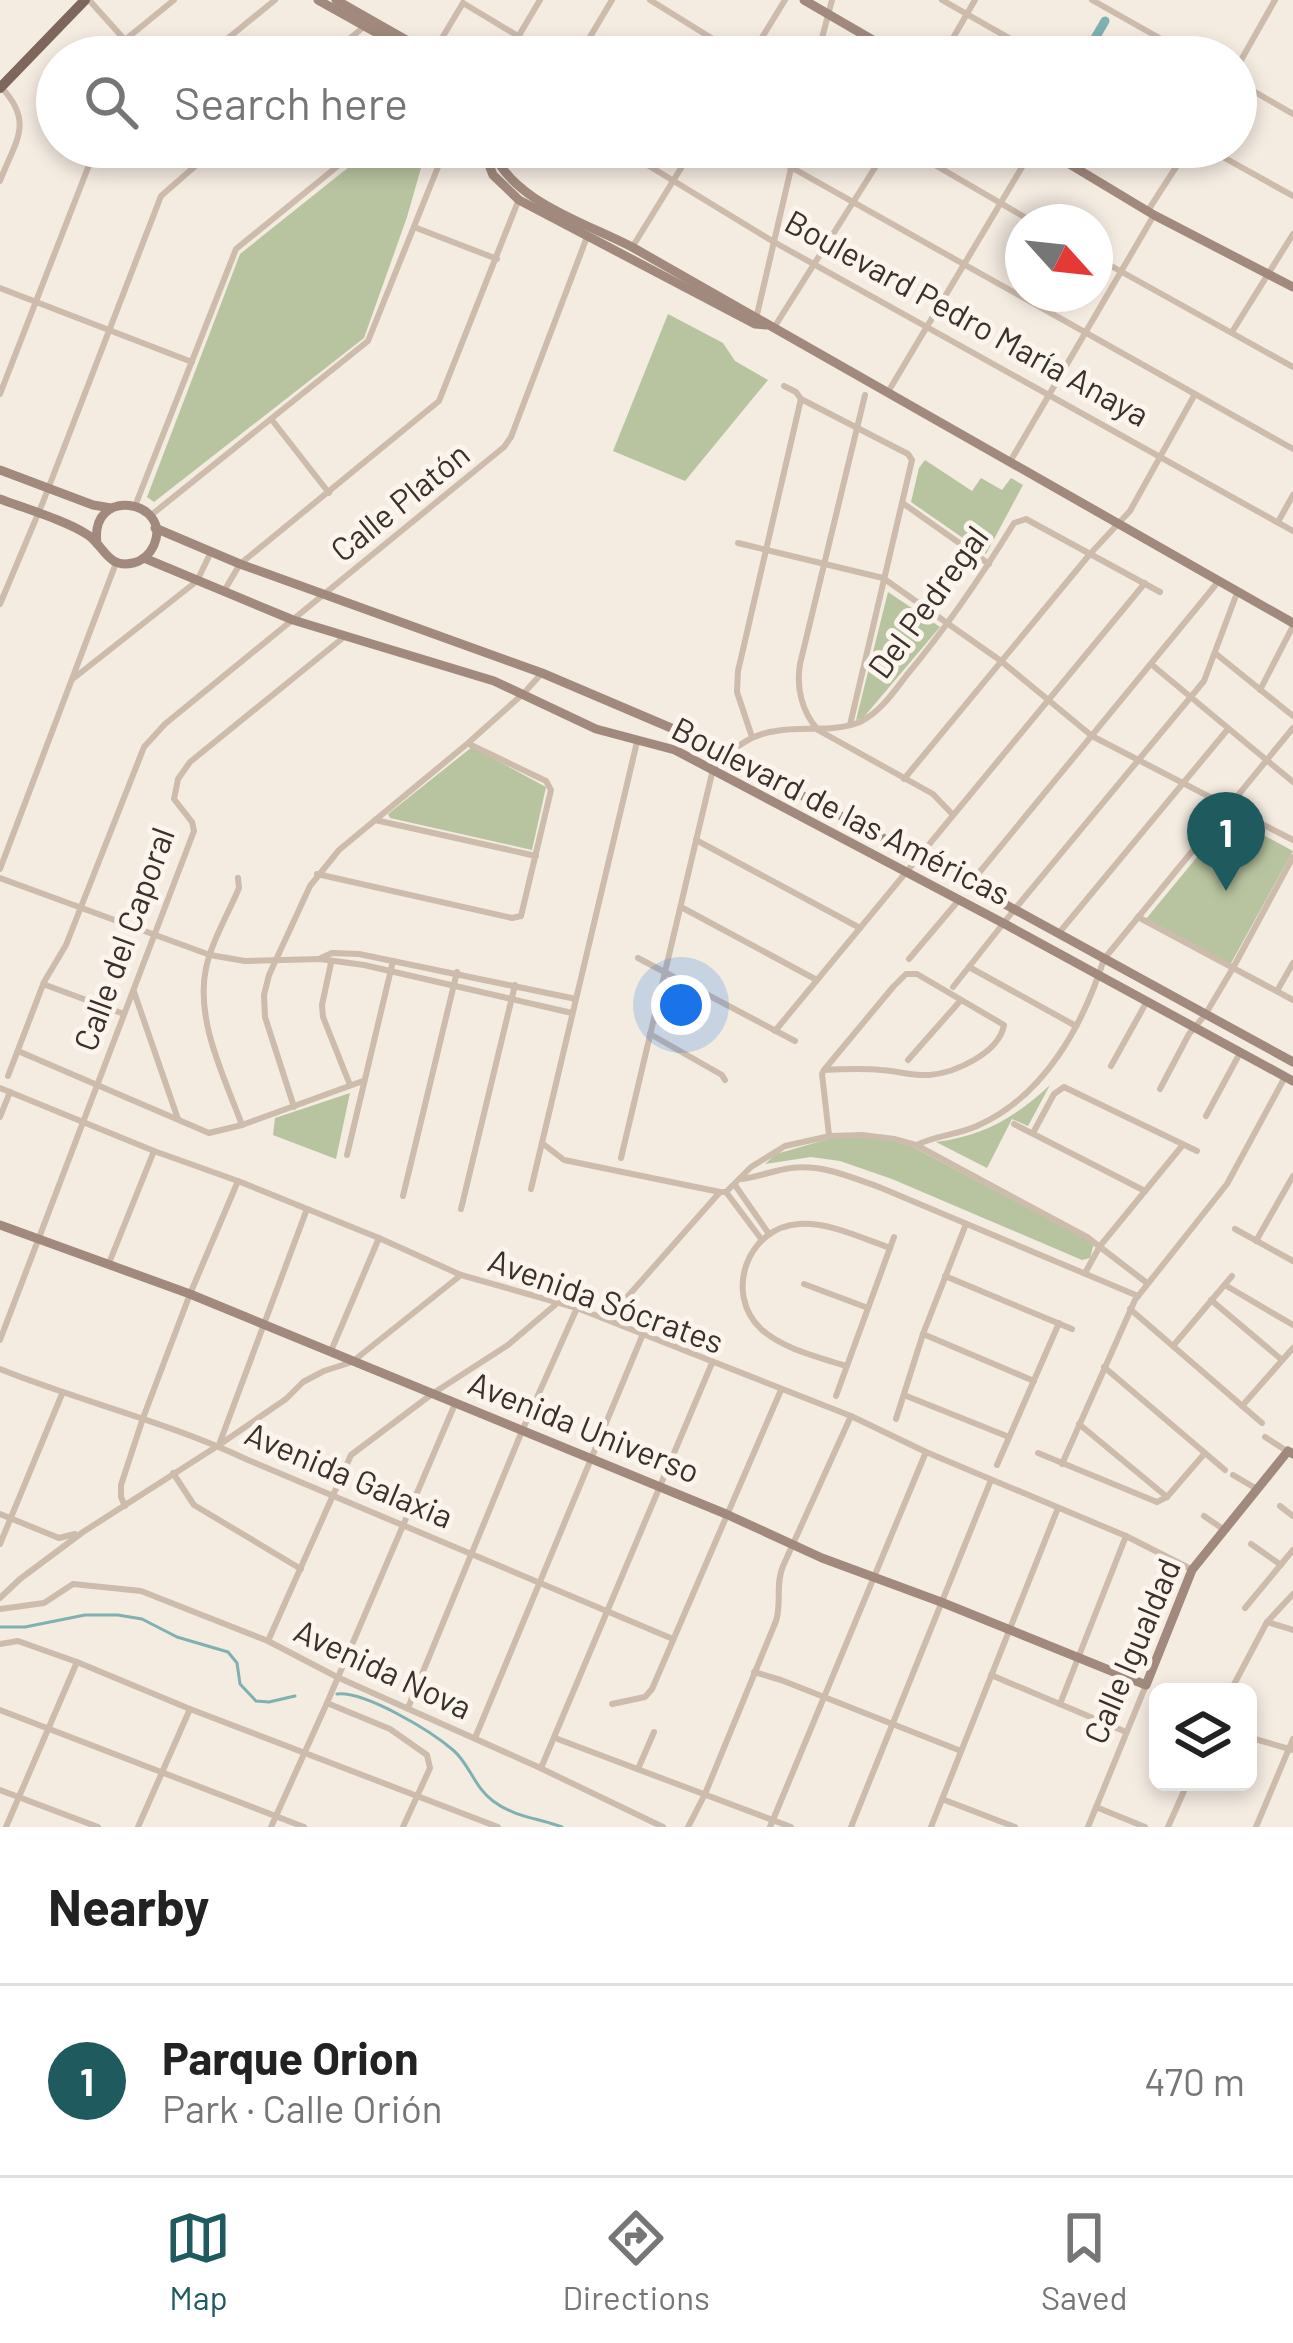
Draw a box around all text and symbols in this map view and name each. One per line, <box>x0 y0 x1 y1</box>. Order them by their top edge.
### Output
search box <box>36 36 1257 168</box>
icon: search <box>78 69 144 135</box>
text: Search here <box>174 75 408 129</box>
street label: Boulevard Pedro María Anaya <box>779 200 1156 434</box>
north arrow <box>1005 204 1113 312</box>
street label: Calle Platón <box>322 433 477 569</box>
street label: Del Pedregal <box>859 518 996 685</box>
street label: Boulevard de las Américas <box>666 707 1017 913</box>
pin: 1 <box>1187 792 1265 891</box>
street label: Calle del Caporal <box>64 821 182 1056</box>
your location <box>651 975 711 1035</box>
street label: Avenida Sócrates <box>483 1239 729 1361</box>
street label: Avenida Universo <box>463 1362 706 1491</box>
street label: Avenida Galaxia <box>239 1412 459 1536</box>
street label: Calle Igualdad <box>1074 1552 1188 1749</box>
street label: Avenida Nova <box>288 1610 479 1727</box>
map controls <box>1149 1683 1257 1791</box>
button: layers <box>1149 1683 1257 1791</box>
text: Nearby <box>48 1875 209 1936</box>
text: Parque Orion <box>162 2030 419 2084</box>
text: 1 <box>80 2057 94 2104</box>
text: 470 m <box>1144 2057 1245 2104</box>
text: Park · Calle Orión <box>162 2084 443 2131</box>
tab: Map <box>165 2205 231 2317</box>
tab: Directions <box>562 2205 710 2317</box>
tab: Saved <box>1041 2205 1128 2317</box>

